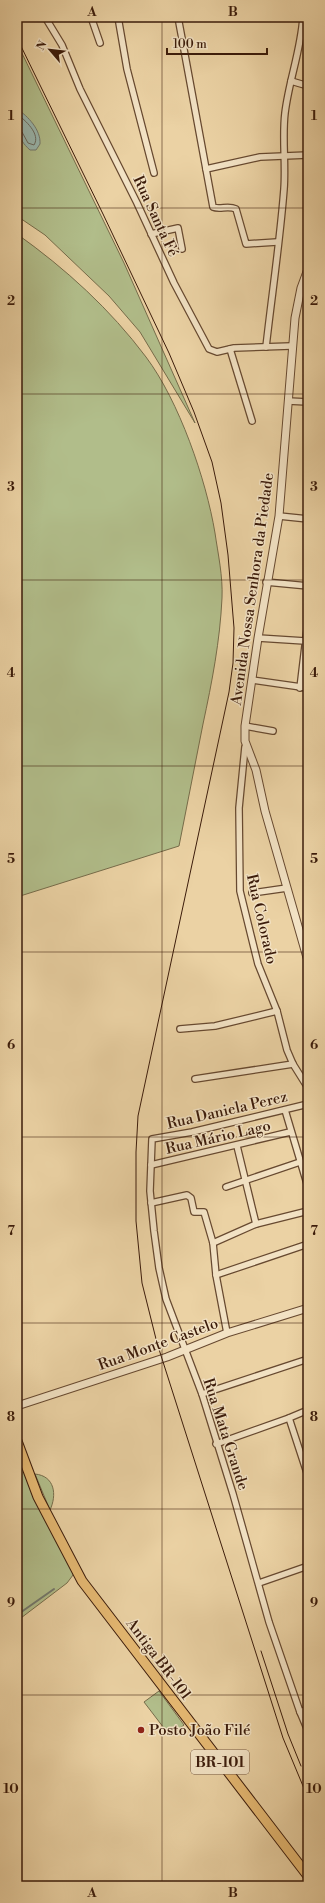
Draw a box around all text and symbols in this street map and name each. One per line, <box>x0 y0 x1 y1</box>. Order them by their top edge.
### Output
text: A <box>86 4 97 20</box>
text: B <box>228 4 238 20</box>
north arrow <box>30 30 70 70</box>
scale bar <box>167 30 267 56</box>
text: 100 m <box>173 37 207 52</box>
text: N <box>34 38 50 53</box>
text: 1 <box>8 108 15 124</box>
text: 1 <box>311 108 318 124</box>
street label: Rua Santa Fé <box>128 173 183 260</box>
text: 2 <box>7 293 15 309</box>
text: 2 <box>310 293 318 309</box>
street label: Avenida Nossa Senhora da Piedade <box>227 472 278 707</box>
text: 3 <box>7 479 15 495</box>
text: 3 <box>310 479 318 495</box>
text: 4 <box>7 665 16 681</box>
text: 4 <box>310 665 319 681</box>
text: 5 <box>7 851 15 867</box>
text: 5 <box>310 851 318 867</box>
street label: Rua Colorado <box>242 872 281 966</box>
text: 6 <box>7 1037 15 1053</box>
text: 6 <box>310 1037 318 1053</box>
street label: Rua Daniela Perez <box>165 1087 289 1134</box>
street label: Rua Mário Lago <box>164 1116 273 1159</box>
text: 7 <box>7 1223 15 1239</box>
text: 7 <box>310 1223 318 1239</box>
street label: Rua Monte Castelo <box>96 1314 221 1375</box>
street label: Rua Mata Grande <box>198 1376 253 1493</box>
text: 8 <box>7 1409 15 1425</box>
text: 8 <box>310 1409 318 1425</box>
text: 9 <box>7 1595 15 1611</box>
text: 9 <box>310 1595 318 1611</box>
street label: Antiga BR-101 <box>121 1614 196 1704</box>
place label: Posto João Filé <box>149 1721 251 1740</box>
marker: Posto João Filé <box>136 1725 146 1735</box>
road number: BR-101 <box>191 1750 249 1774</box>
text: 10 <box>3 1781 19 1797</box>
text: 10 <box>306 1781 322 1797</box>
text: A <box>86 1885 97 1901</box>
text: B <box>228 1885 238 1901</box>

